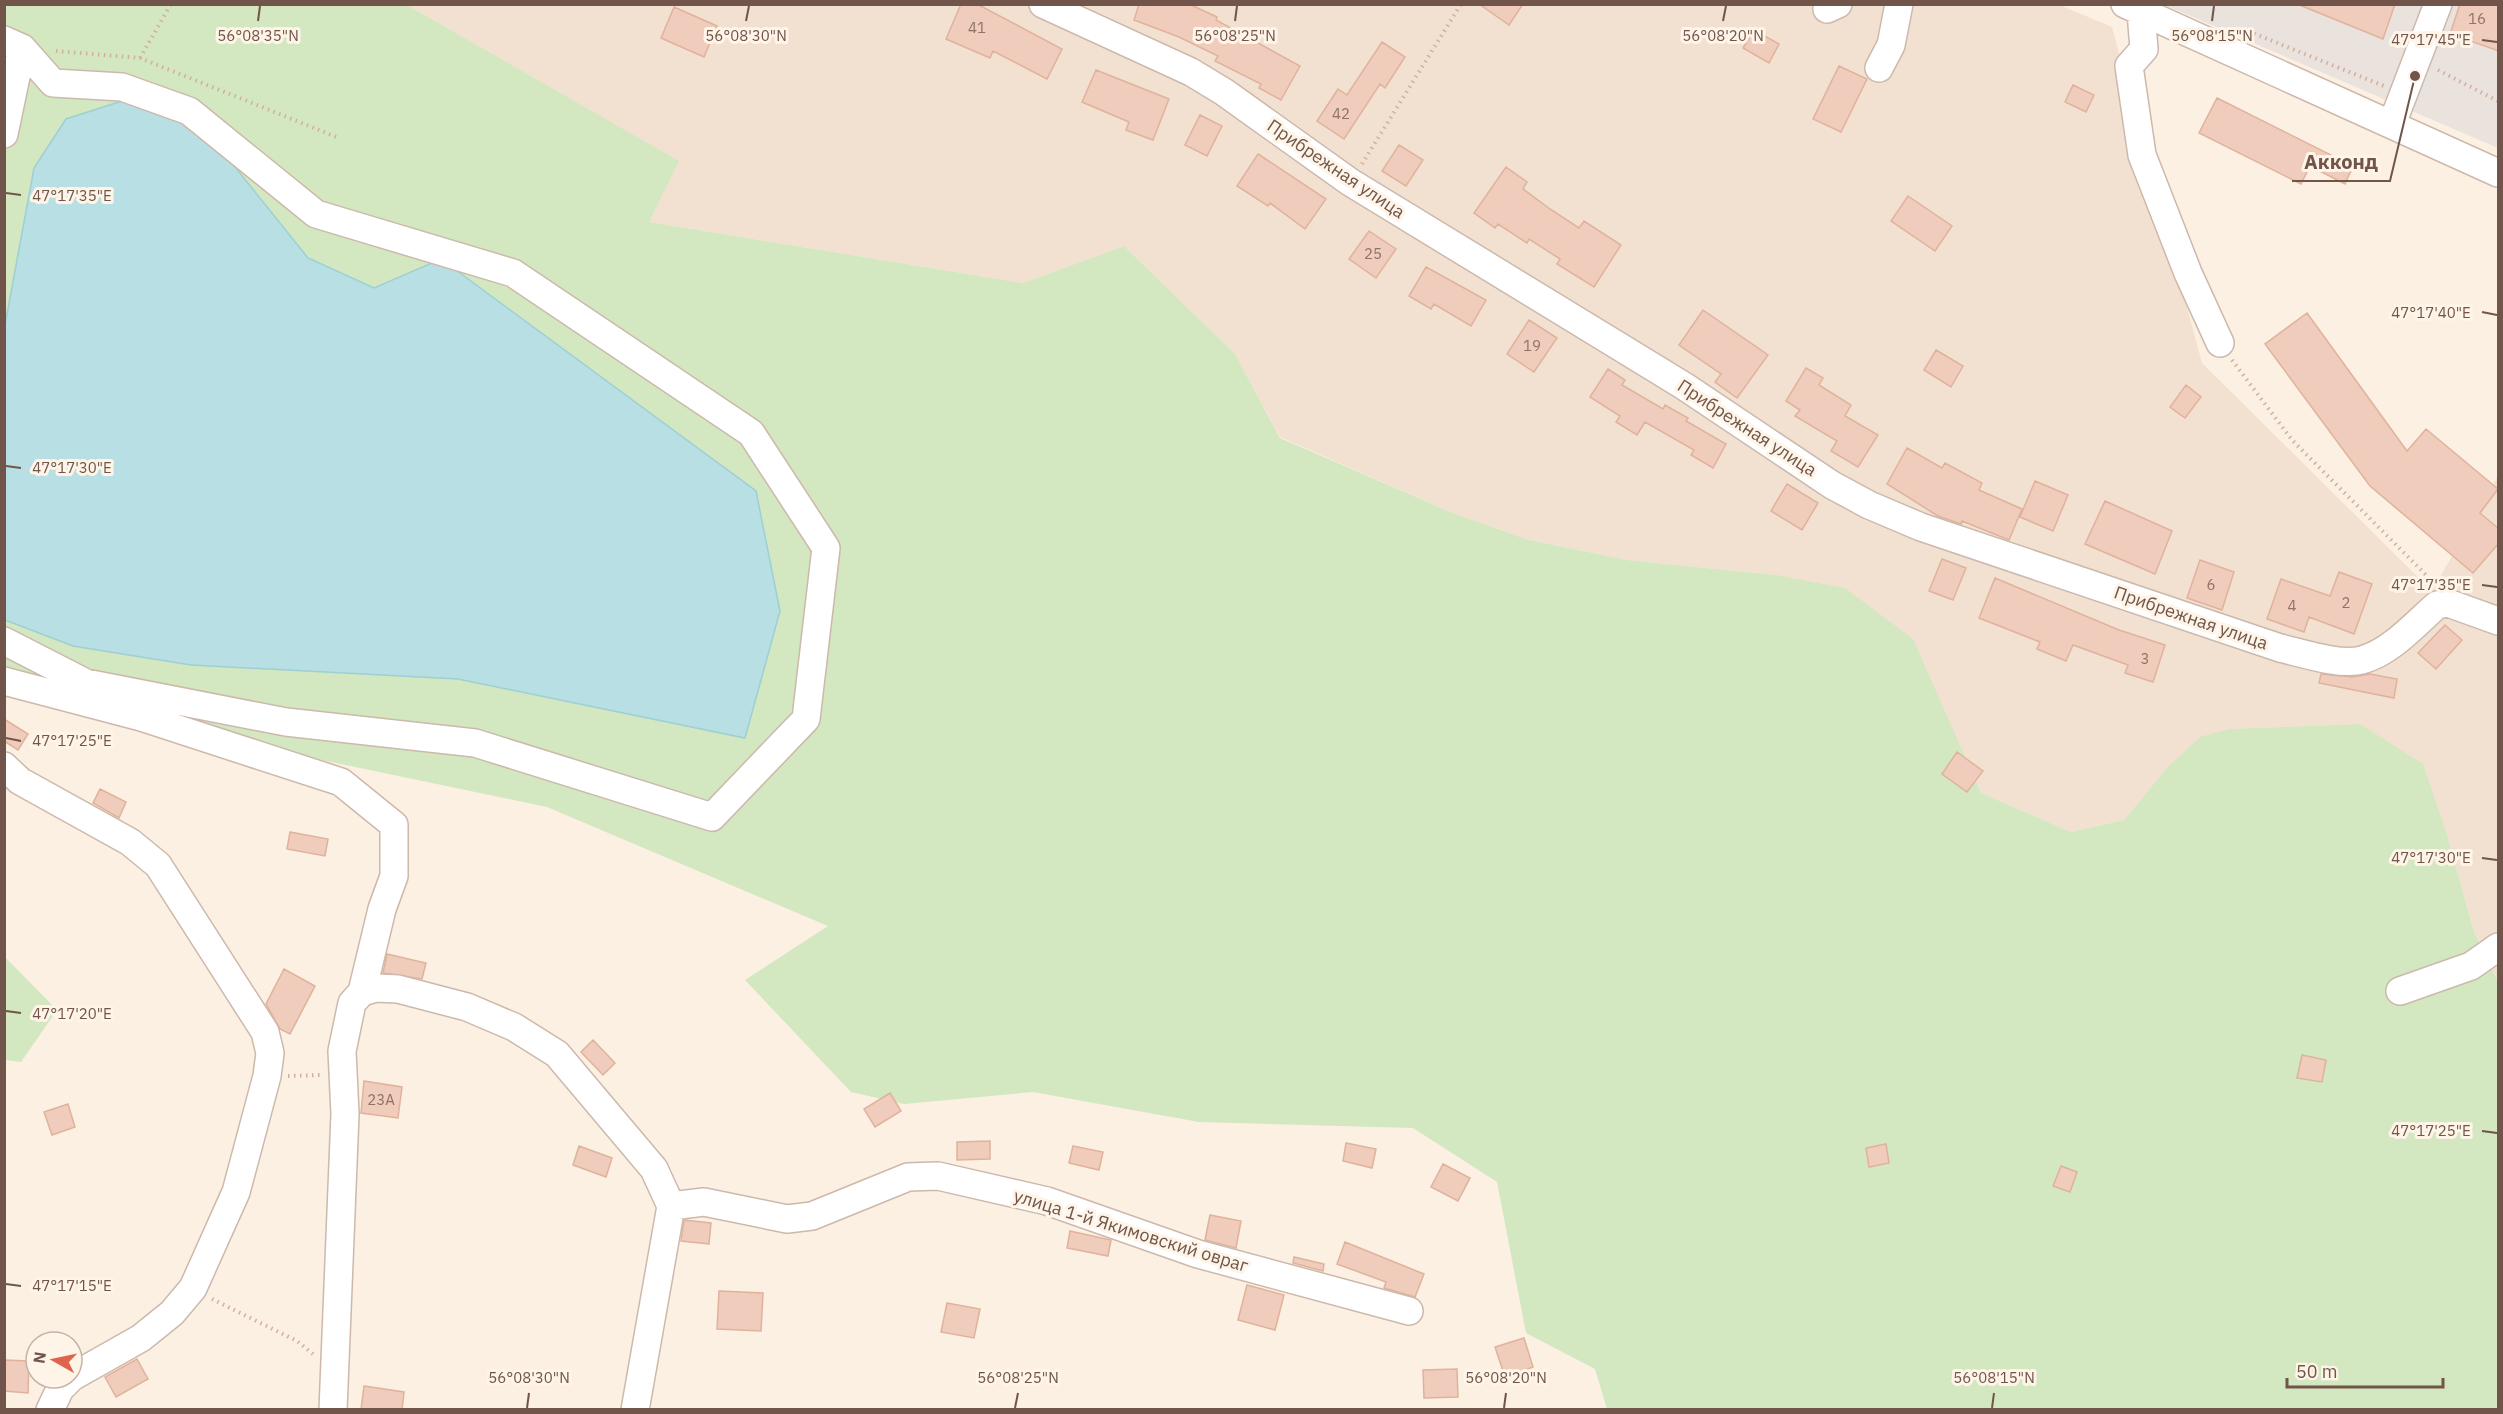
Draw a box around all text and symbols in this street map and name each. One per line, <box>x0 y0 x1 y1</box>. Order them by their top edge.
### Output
house number: 16 <box>2468 9 2486 28</box>
house number: 41 <box>968 18 986 37</box>
text: 56°08'35"N <box>217 26 299 45</box>
text: 56°08'30"N <box>705 26 787 45</box>
text: 56°08'25"N <box>1194 26 1276 45</box>
text: 56°08'20"N <box>1682 26 1764 45</box>
text: 56°08'15"N <box>2171 26 2253 45</box>
text: 47°17'45"E <box>2391 30 2471 49</box>
house number: 42 <box>1332 104 1350 123</box>
street label: Прибрежная улица <box>1263 114 1410 223</box>
callout: Акконд <box>2292 143 2390 181</box>
text: Акконд <box>2304 148 2378 175</box>
text: 47°17'35"E <box>32 186 112 205</box>
house number: 25 <box>1364 244 1382 263</box>
text: 47°17'40"E <box>2391 303 2471 322</box>
house number: 19 <box>1523 336 1541 355</box>
street label: Прибрежная улица <box>1673 374 1822 481</box>
text: 47°17'30"E <box>32 458 112 477</box>
house number: 6 <box>2206 575 2216 594</box>
text: 47°17'35"E <box>2391 575 2471 594</box>
street label: Прибрежная улица <box>2111 580 2272 655</box>
house number: 2 <box>2341 593 2351 612</box>
house number: 4 <box>2287 596 2297 615</box>
house number: 3 <box>2140 649 2150 668</box>
text: 47°17'25"E <box>32 731 112 750</box>
text: 47°17'30"E <box>2391 848 2471 867</box>
text: 47°17'20"E <box>32 1004 112 1023</box>
house number: 23А <box>367 1090 395 1109</box>
text: 47°17'25"E <box>2391 1121 2471 1140</box>
street label: улица 1-й Якимовский овраг <box>1011 1184 1251 1277</box>
text: 47°17'15"E <box>32 1276 112 1295</box>
north arrow <box>24 1330 84 1390</box>
text: N <box>28 1350 50 1365</box>
scale bar <box>2287 1351 2443 1389</box>
text: 50 m <box>2296 1360 2338 1383</box>
text: 56°08'30"N <box>488 1368 570 1387</box>
text: 56°08'25"N <box>977 1368 1059 1387</box>
text: 56°08'20"N <box>1465 1368 1547 1387</box>
text: 56°08'15"N <box>1953 1368 2035 1387</box>

